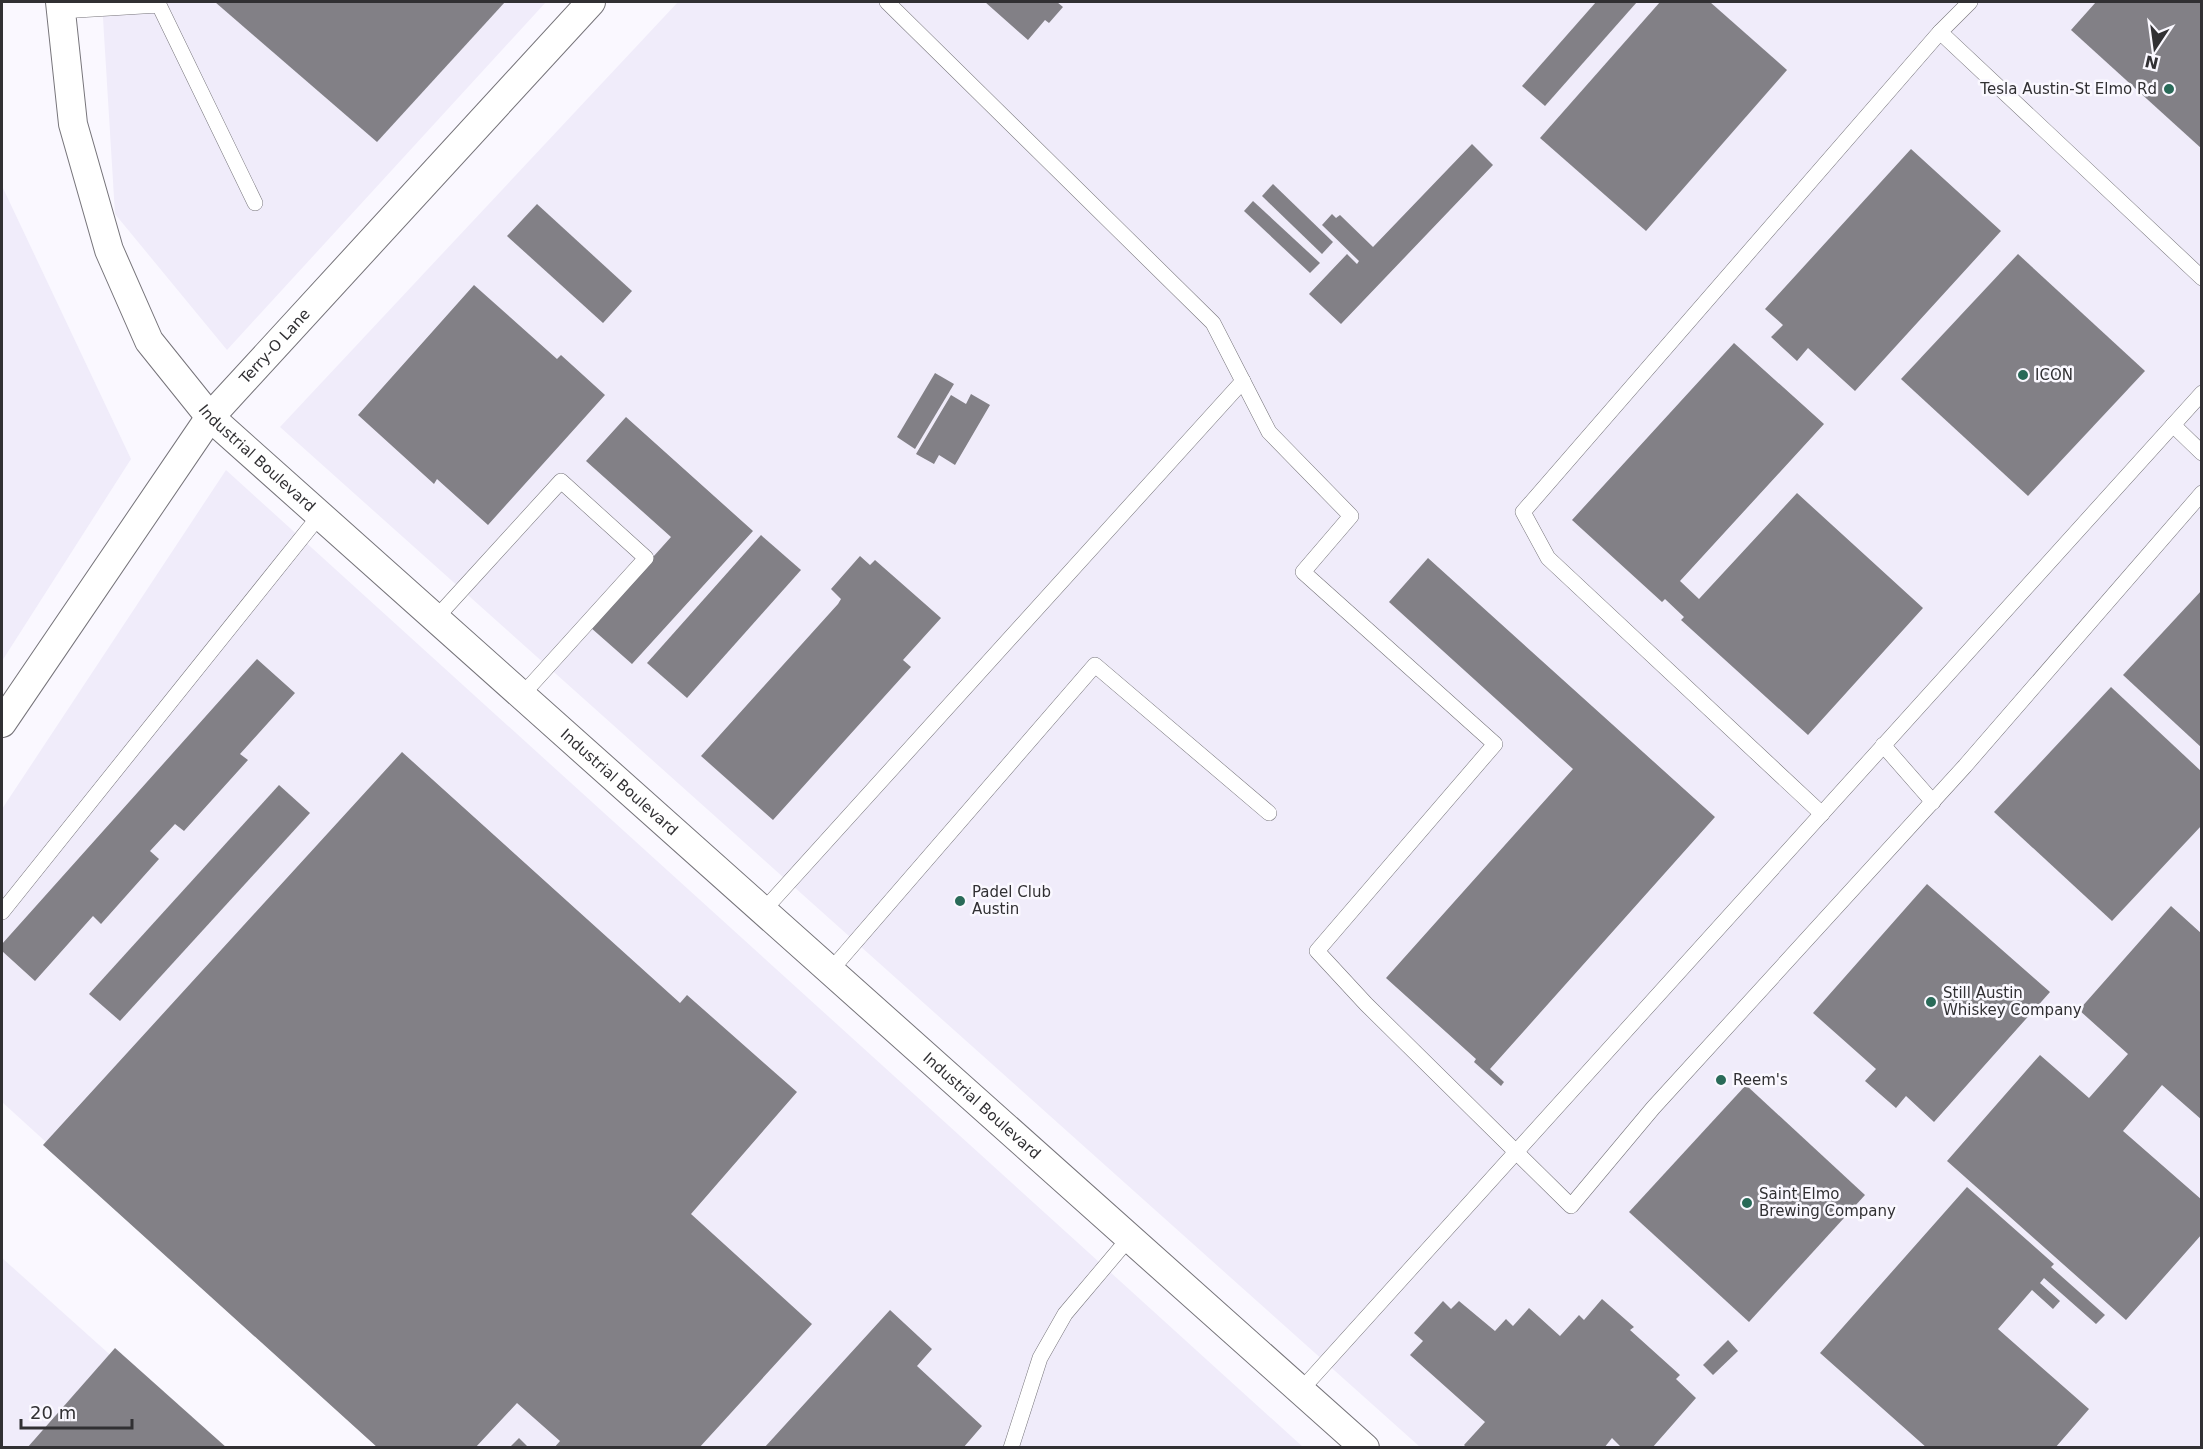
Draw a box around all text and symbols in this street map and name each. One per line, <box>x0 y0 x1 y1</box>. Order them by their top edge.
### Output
north arrow <box>2125 18 2185 78</box>
text: N <box>2143 51 2160 73</box>
place label: Tesla Austin-St Elmo Rd <box>1979 80 2157 98</box>
marker: Tesla Austin-St Elmo Rd <box>2162 82 2176 96</box>
street label: Terry-O Lane <box>235 305 314 388</box>
place label: ICON <box>2035 366 2073 384</box>
marker: ICON <box>2016 368 2030 382</box>
street label: Industrial Boulevard <box>195 401 319 516</box>
street label: Industrial Boulevard <box>557 725 682 839</box>
place label: Padel Club Austin <box>972 883 1051 918</box>
marker: Padel Club Austin <box>953 894 967 908</box>
place label: Still Austin Whiskey Company <box>1943 984 2082 1019</box>
marker: Still Austin Whiskey Company <box>1924 995 1938 1009</box>
street label: Industrial Boulevard <box>919 1049 1044 1163</box>
place label: Reem's <box>1733 1071 1788 1089</box>
marker: Reem's <box>1714 1073 1728 1087</box>
place label: Saint Elmo Brewing Company <box>1759 1185 1896 1220</box>
marker: Saint Elmo Brewing Company <box>1740 1196 1754 1210</box>
scale bar <box>21 1392 132 1430</box>
text: 20 m <box>30 1402 76 1423</box>

